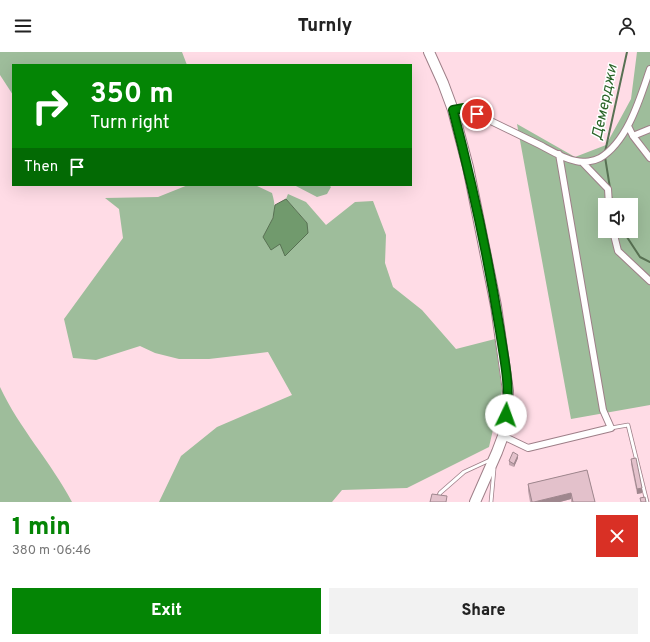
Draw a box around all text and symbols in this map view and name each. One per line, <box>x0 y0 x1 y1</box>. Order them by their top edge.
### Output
icon: menu <box>12 15 34 37</box>
text: Turnly <box>298 15 352 38</box>
icon: person <box>616 15 638 37</box>
water label: Демерджи <box>588 62 623 142</box>
text: 350 m <box>90 77 174 113</box>
icon: right <box>24 80 76 132</box>
pin <box>460 97 494 131</box>
icon: arrive <box>466 103 488 125</box>
text: Turn right <box>90 112 170 135</box>
icon: arrive <box>66 156 88 178</box>
text: Then <box>24 158 58 177</box>
map controls <box>598 198 638 238</box>
button: sound <box>598 198 638 238</box>
position arrow <box>485 394 527 436</box>
text: 1 min <box>12 513 71 543</box>
button: close <box>596 515 638 557</box>
text: 380 m · 06:46 <box>12 543 91 559</box>
button: Exit <box>12 588 321 634</box>
button: Share <box>329 588 638 634</box>

